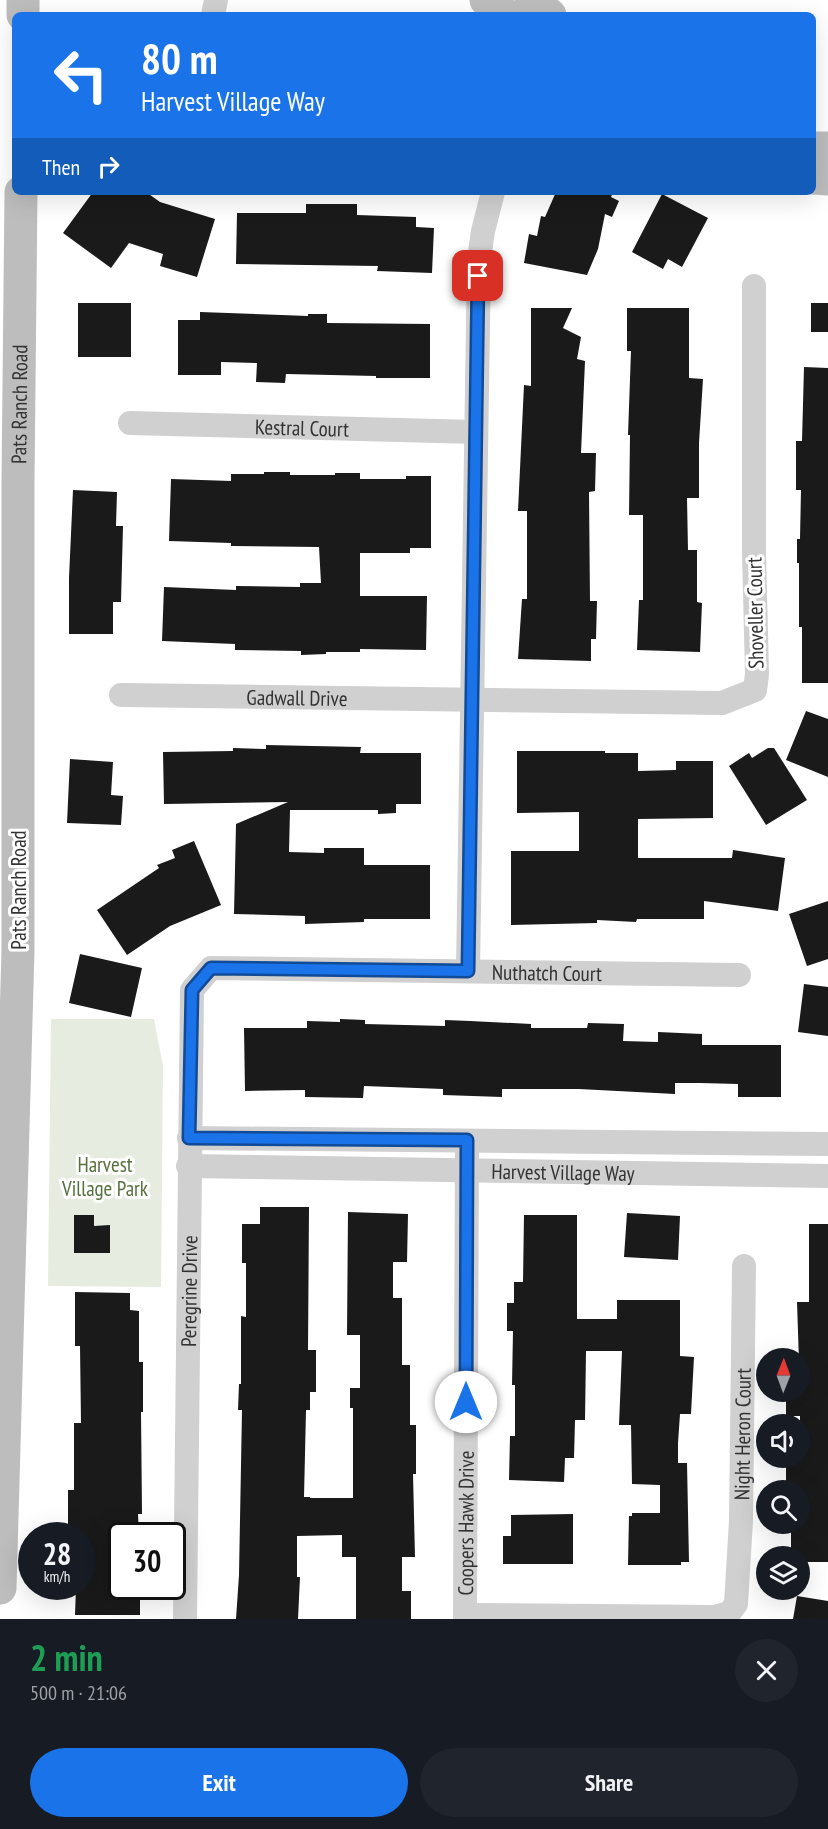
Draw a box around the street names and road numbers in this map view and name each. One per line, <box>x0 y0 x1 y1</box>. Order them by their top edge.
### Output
street label: Pats Ranch Road <box>5 344 33 464</box>
street label: Kestral Court <box>255 413 349 442</box>
street label: Shoveller Court <box>741 557 769 669</box>
street label: Gadwall Drive <box>246 683 348 712</box>
street label: Pats Ranch Road <box>5 830 32 950</box>
street label: Nuthatch Court <box>492 958 602 987</box>
street label: Harvest Village Way <box>491 1157 635 1186</box>
street label: Peregrine Drive <box>175 1235 203 1347</box>
street label: Night Heron Court <box>728 1368 756 1500</box>
street label: Coopers Hawk Drive <box>452 1451 479 1595</box>

